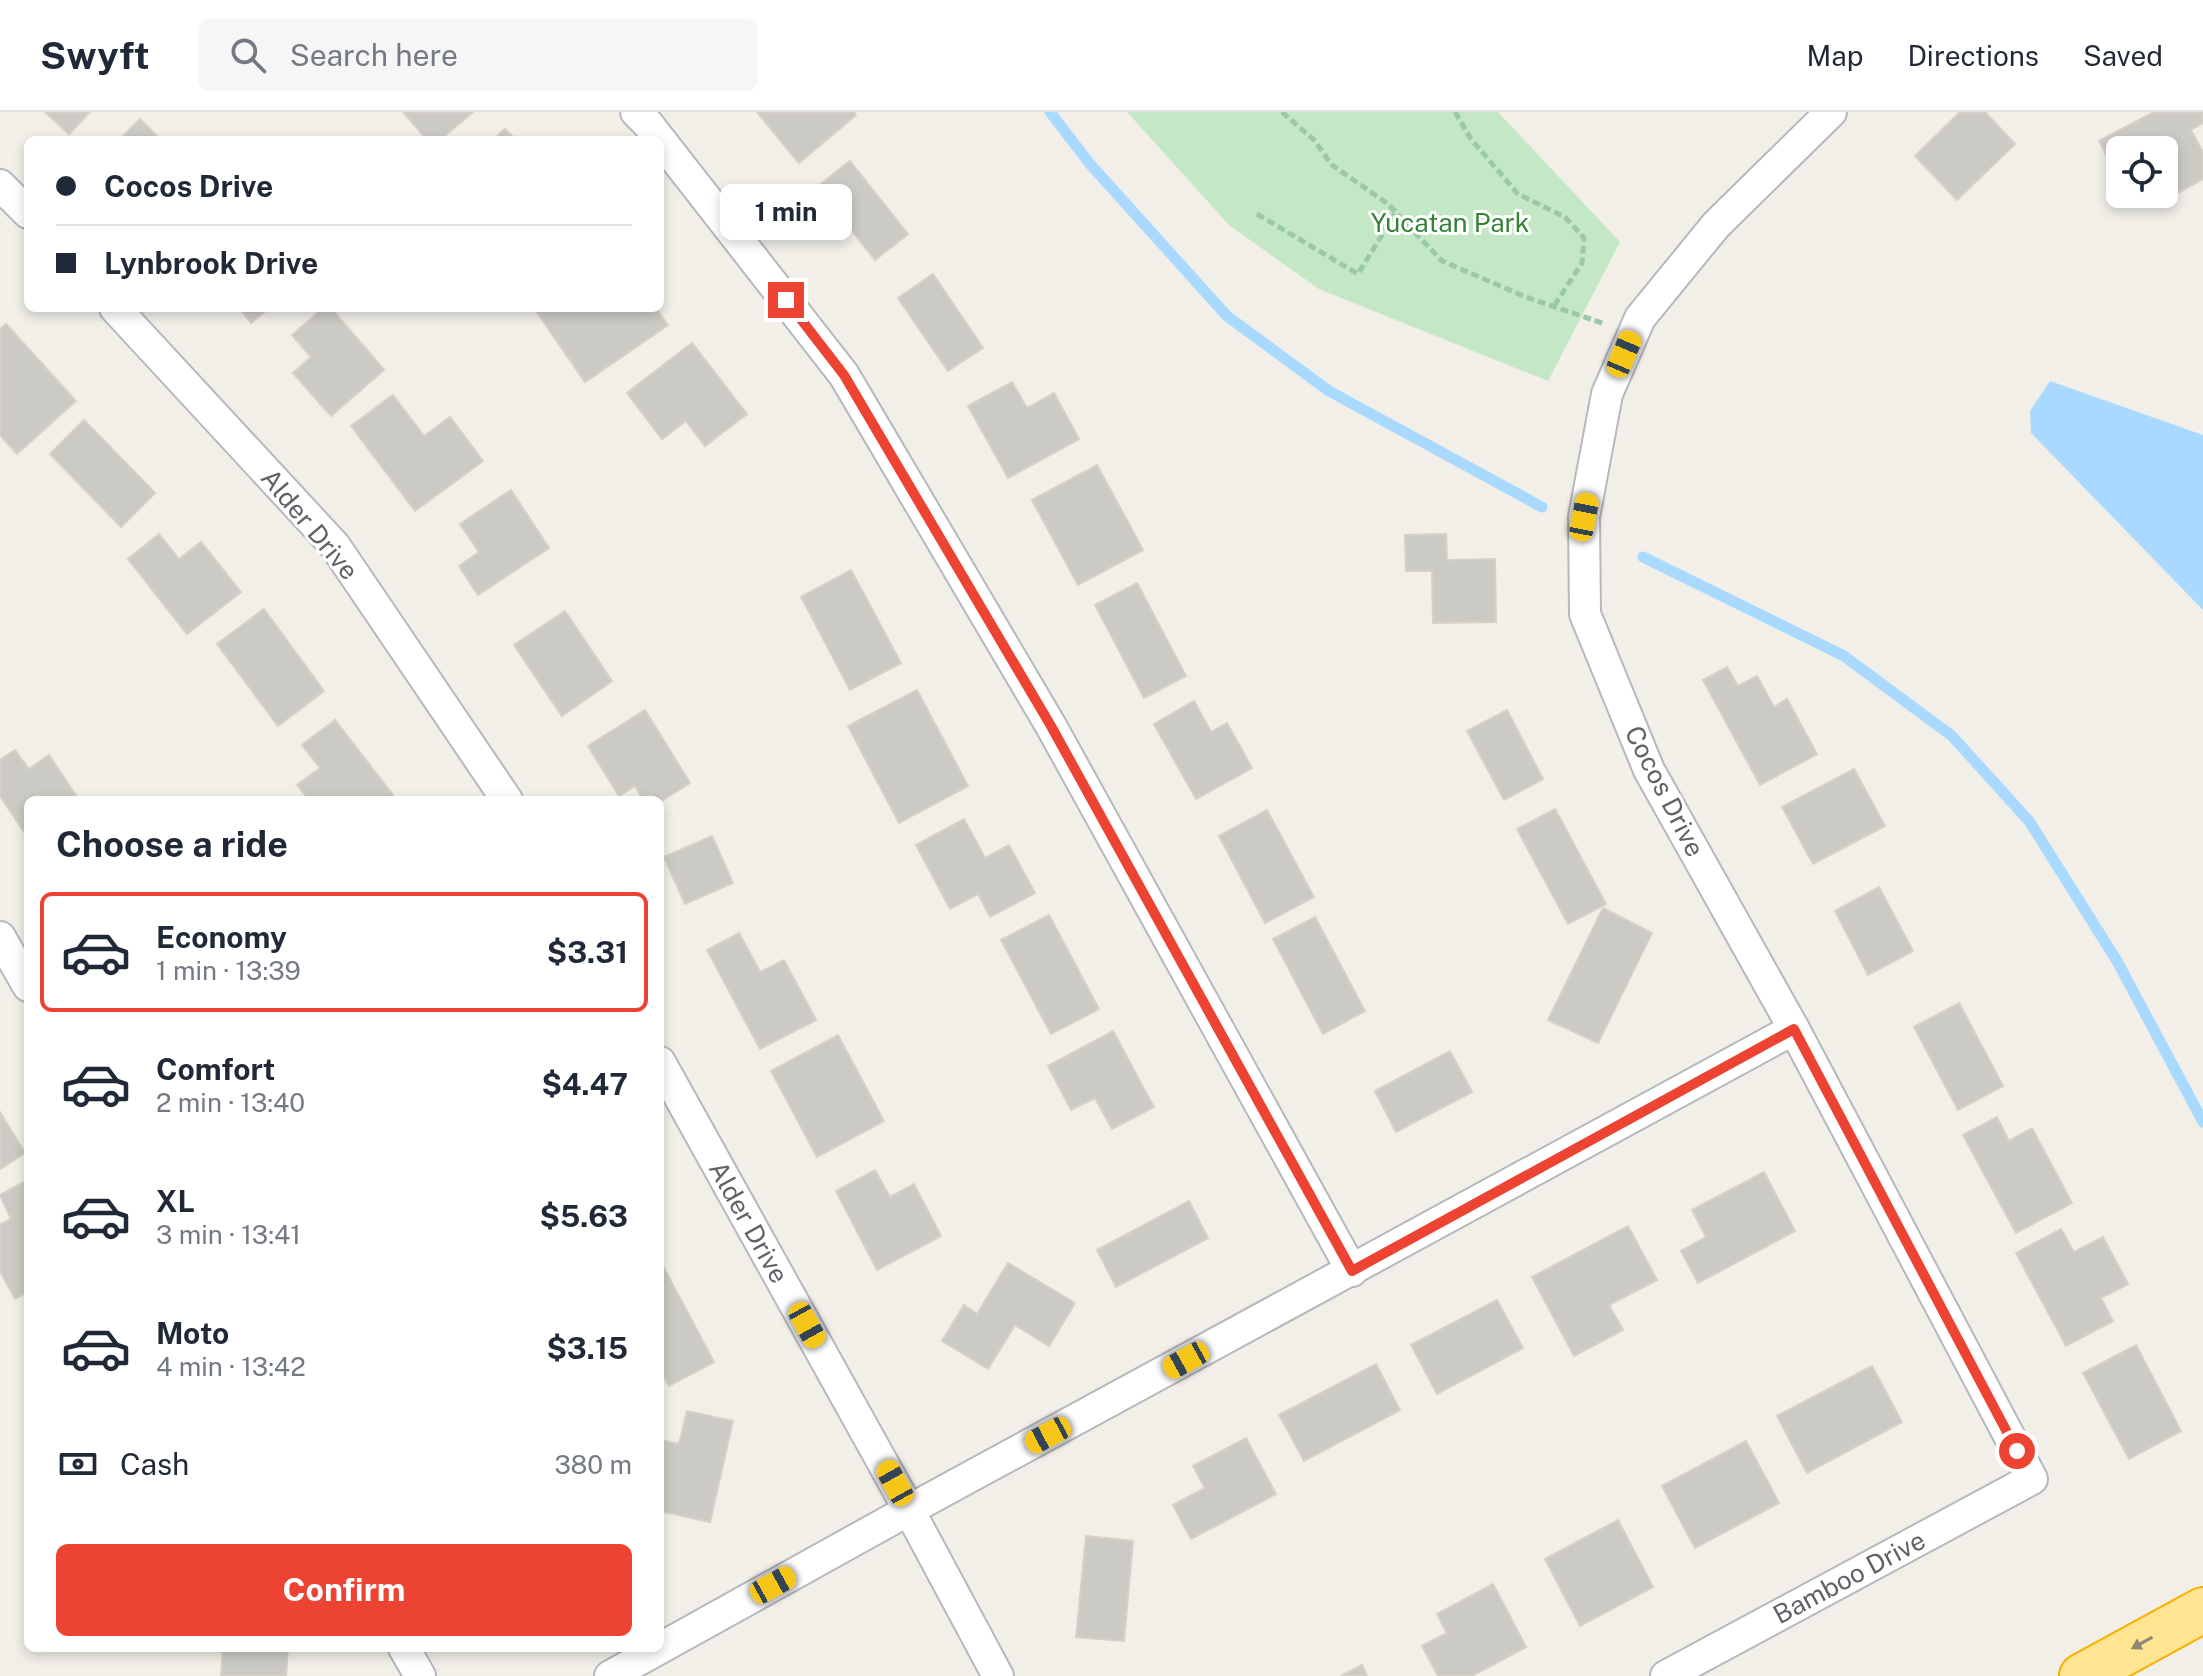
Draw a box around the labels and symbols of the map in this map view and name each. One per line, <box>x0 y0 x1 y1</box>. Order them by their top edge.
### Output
callout: 1 min <box>720 184 852 240</box>
park label: Yucatan Park <box>1371 207 1529 238</box>
route end <box>768 282 804 318</box>
car <box>1604 327 1644 381</box>
street label: Alder Drive <box>255 462 365 586</box>
car <box>1568 491 1600 543</box>
street label: Cocos Drive <box>1619 720 1711 862</box>
street label: Alder Drive <box>703 1156 795 1288</box>
car <box>785 1298 829 1352</box>
car <box>1159 1338 1213 1382</box>
car <box>1021 1413 1075 1457</box>
route start <box>1999 1433 2035 1469</box>
car <box>873 1456 917 1510</box>
street label: Bamboo Drive <box>1768 1524 1930 1630</box>
car <box>746 1563 800 1607</box>
one-way arrow <box>2131 1636 2154 1650</box>

